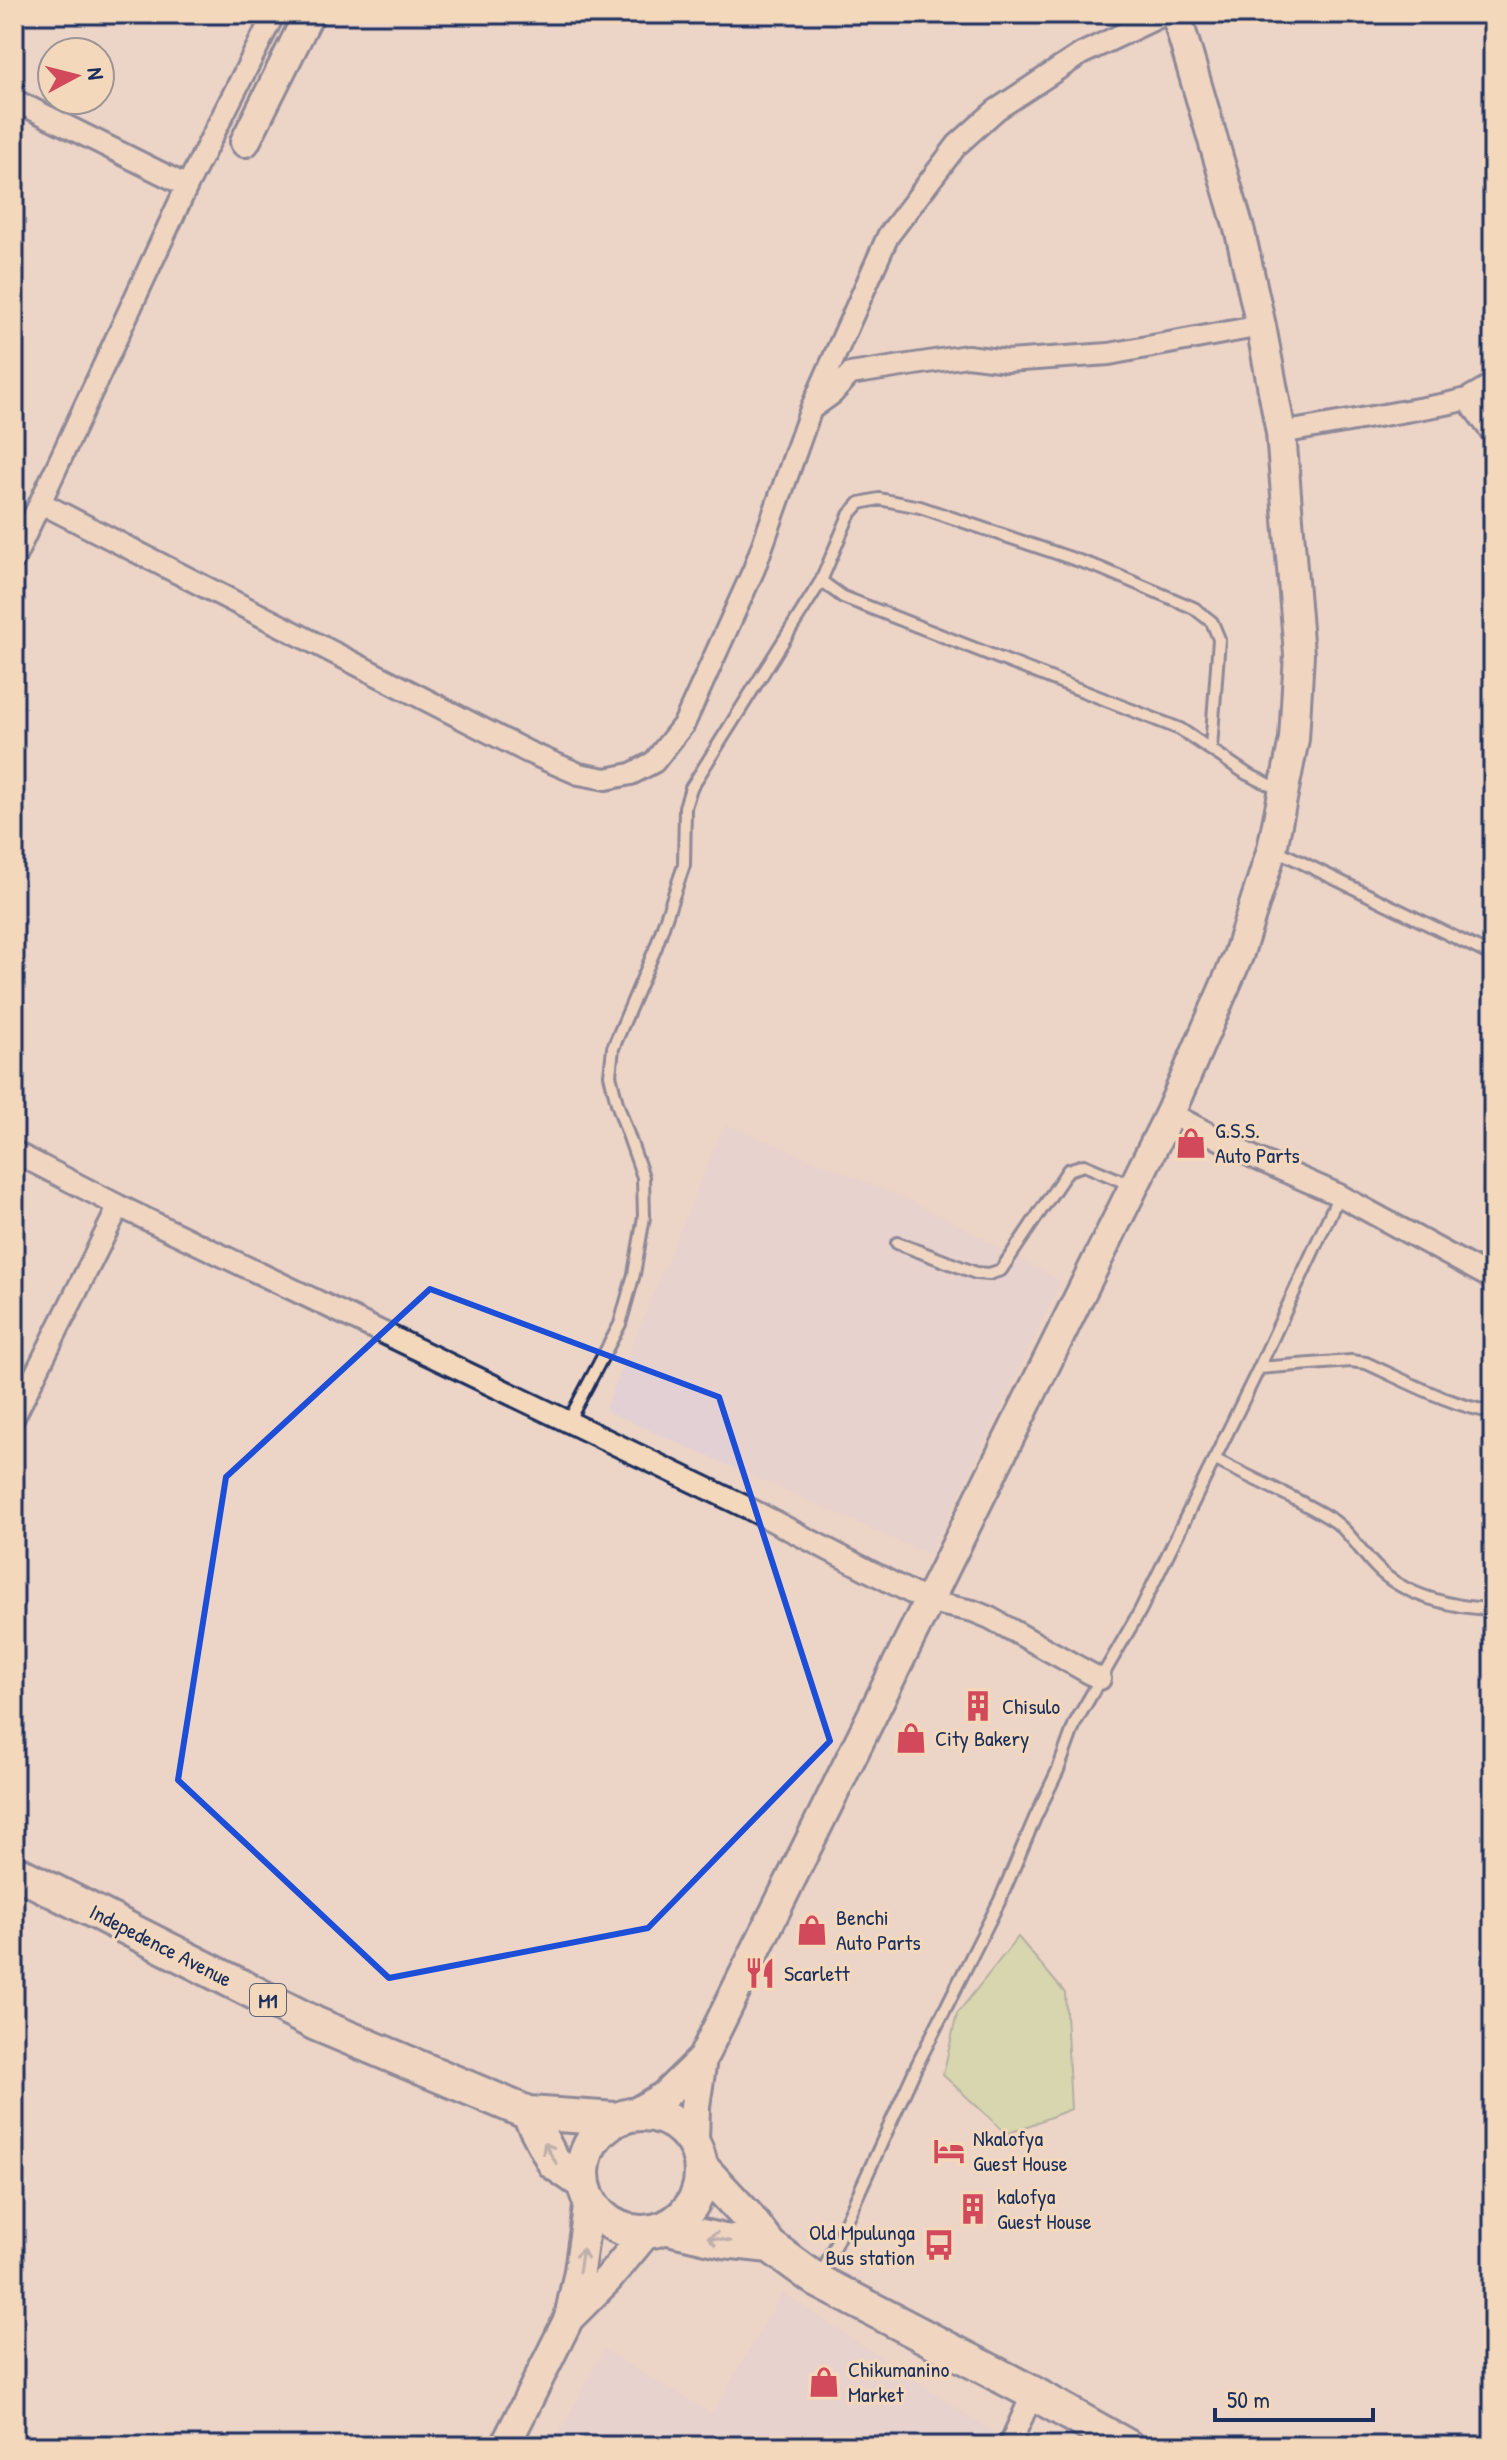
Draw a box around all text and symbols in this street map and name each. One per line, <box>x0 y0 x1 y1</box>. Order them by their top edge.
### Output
north arrow <box>36 36 116 116</box>
text: N <box>80 66 111 81</box>
place label: G.S.S. Auto Parts <box>1215 1115 1300 1170</box>
shop icon: G.S.S. Auto Parts <box>1174 1126 1208 1160</box>
building icon: Chisulo <box>961 1689 995 1723</box>
place label: Chisulo <box>1002 1691 1060 1721</box>
shop icon: City Bakery <box>894 1721 928 1755</box>
place label: City Bakery <box>935 1723 1029 1753</box>
street label: Indepedence Avenue <box>85 1896 238 1994</box>
place label: Benchi Auto Parts <box>836 1902 921 1957</box>
shop icon: Benchi Auto Parts <box>795 1913 829 1947</box>
restaurant icon: Scarlett <box>743 1956 777 1990</box>
place label: Scarlett <box>784 1958 850 1988</box>
road number: M1 <box>250 1984 286 2016</box>
place label: Nkalofya Guest House <box>973 2123 1068 2178</box>
hotel icon: Nkalofya Guest House <box>932 2134 966 2168</box>
one-way arrow <box>542 2142 558 2165</box>
place label: kalofya Guest House <box>997 2181 1092 2236</box>
building icon: kalofya Guest House <box>956 2192 990 2226</box>
place label: Old Mpulunga Bus station <box>809 2217 915 2272</box>
bus stop icon: Old Mpulunga Bus station <box>922 2228 956 2262</box>
one-way arrow <box>706 2231 732 2246</box>
one-way arrow <box>574 2248 589 2273</box>
place label: Chikumanino Market <box>848 2354 950 2409</box>
shop icon: Chikumanino Market <box>807 2365 841 2399</box>
scale bar <box>1215 2372 1373 2422</box>
text: 50 m <box>1227 2383 1270 2415</box>

